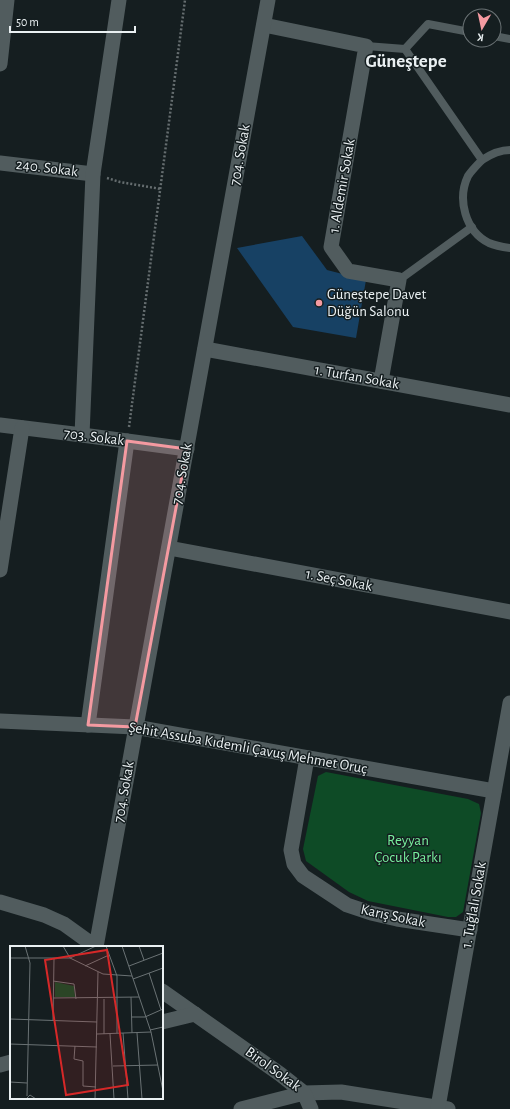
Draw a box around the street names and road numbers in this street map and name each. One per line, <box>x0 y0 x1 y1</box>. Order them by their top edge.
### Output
street label: 704. Sokak <box>227 123 253 187</box>
street label: 1. Aldemir Sokak <box>326 138 358 234</box>
street label: 240. Sokak <box>15 157 79 179</box>
street label: 1. Turfan Sokak <box>314 362 401 392</box>
street label: 703. Sokak <box>63 426 125 448</box>
street label: 704. Sokak <box>169 442 195 506</box>
street label: 1. Seç Sokak <box>304 566 374 594</box>
street label: Şehit Assuba Kıdemli Çavuş Mehmet Oruç <box>128 720 369 776</box>
street label: 704. Sokak <box>111 760 137 824</box>
street label: 1. Tuğlalı Sokak <box>459 861 489 949</box>
street label: Karış Sokak <box>359 902 427 930</box>
street label: Birol Sokak <box>242 1044 304 1094</box>

